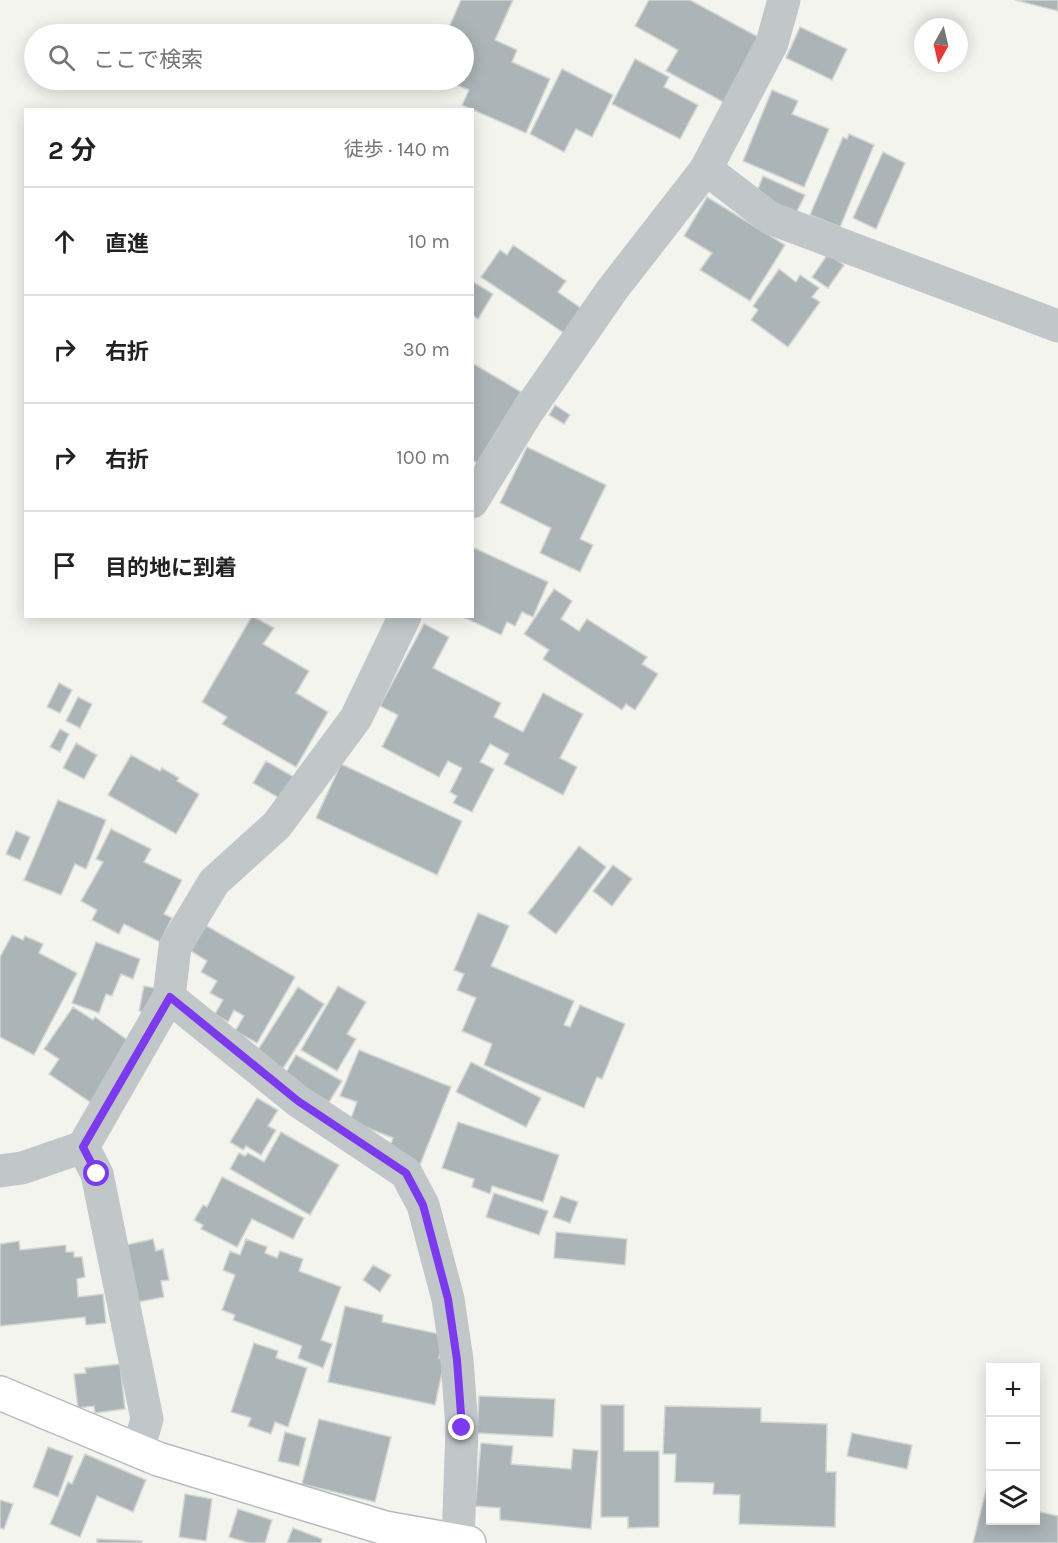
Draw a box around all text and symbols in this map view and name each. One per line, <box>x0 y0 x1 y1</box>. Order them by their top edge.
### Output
north arrow <box>914 18 968 72</box>
search box <box>24 24 474 90</box>
icon: search <box>45 41 78 74</box>
text: ここで検索 <box>93 47 203 73</box>
text: 2 分 <box>48 135 96 166</box>
text: 徒歩 · 140 m <box>344 138 450 161</box>
icon: ahead <box>48 225 81 258</box>
text: 10 m <box>408 230 450 253</box>
text: 直進 <box>105 231 149 257</box>
icon: right <box>48 333 81 366</box>
text: 30 m <box>403 338 450 361</box>
text: 右折 <box>105 339 149 365</box>
icon: right <box>48 441 81 474</box>
text: 100 m <box>396 446 450 469</box>
text: 右折 <box>105 447 149 473</box>
icon: arrive <box>48 549 81 582</box>
text: 目的地に到着 <box>105 555 237 581</box>
route start <box>83 1160 109 1186</box>
map controls <box>986 1363 1040 1525</box>
button: + <box>986 1363 1040 1417</box>
route end <box>448 1414 474 1440</box>
button: − <box>986 1417 1040 1471</box>
button: layers <box>986 1471 1040 1525</box>

